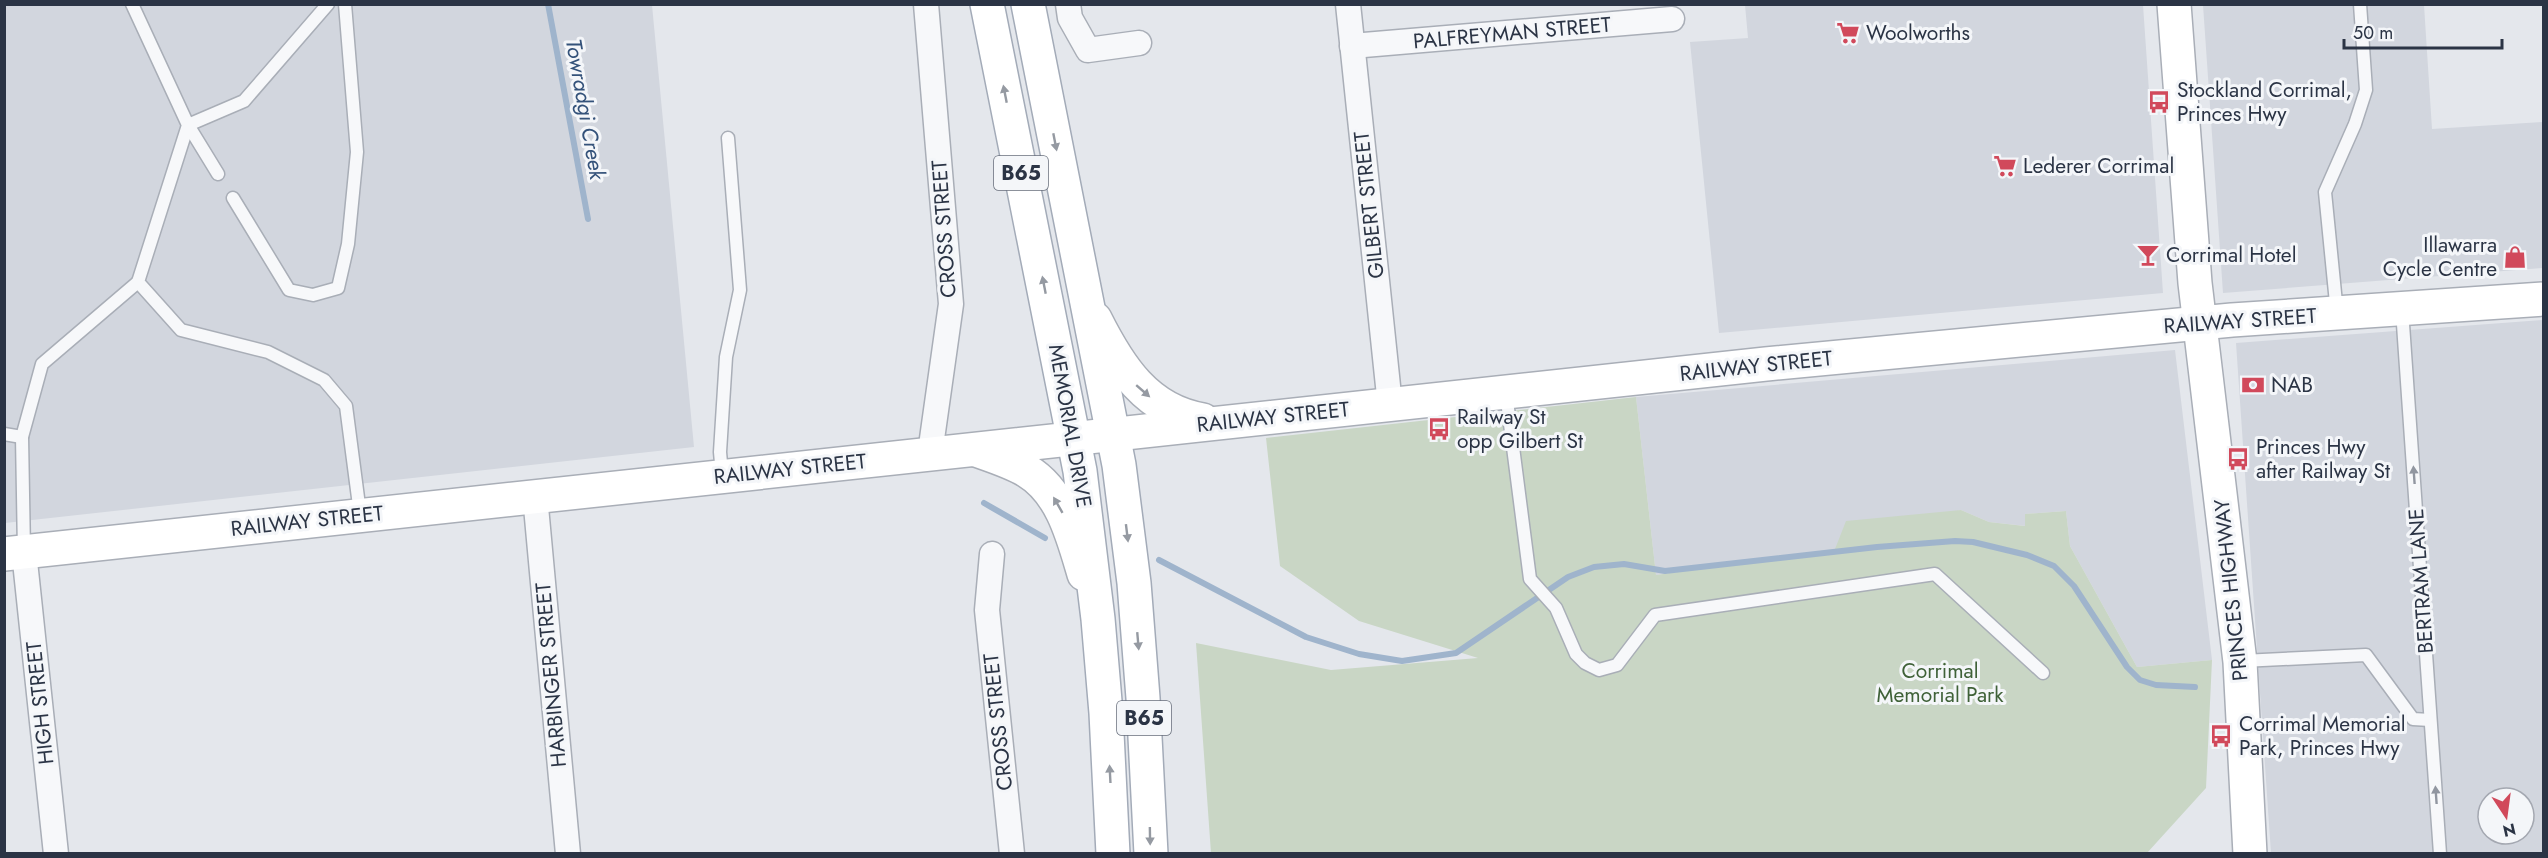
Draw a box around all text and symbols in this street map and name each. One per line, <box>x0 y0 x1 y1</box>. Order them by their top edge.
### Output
street label: PALFREYMAN STREET <box>1412 9 1612 57</box>
scale bar <box>2344 12 2502 50</box>
place label: Woolworths <box>1866 18 1970 48</box>
supermarket icon: Woolworths <box>1835 20 1861 46</box>
text: 50 m <box>2353 20 2393 46</box>
water label: Towradgi Creek <box>558 36 614 184</box>
place label: Stockland Corrimal, Princes Hwy <box>2177 75 2352 129</box>
one-way arrow <box>1000 84 1009 103</box>
bus stop icon: Stockland Corrimal, Princes Hwy <box>2146 89 2172 115</box>
street label: GILBERT STREET <box>1346 130 1392 280</box>
one-way arrow <box>1051 133 1060 152</box>
place label: Lederer Corrimal <box>2023 151 2174 181</box>
supermarket icon: Lederer Corrimal <box>1992 153 2018 179</box>
road number: B65 <box>994 156 1048 190</box>
street label: CROSS STREET <box>924 159 964 299</box>
place label: Illawarra Cycle Centre <box>2383 230 2497 284</box>
place label: Corrimal Hotel <box>2166 240 2297 270</box>
bar icon: Corrimal Hotel <box>2135 242 2161 268</box>
shop icon: Illawarra Cycle Centre <box>2502 244 2528 270</box>
one-way arrow <box>1039 275 1048 294</box>
street label: RAILWAY STREET <box>2163 301 2318 341</box>
street label: MEMORIAL DRIVE <box>1041 342 1099 510</box>
street label: RAILWAY STREET <box>1678 343 1834 389</box>
place label: NAB <box>2271 370 2313 400</box>
bank icon: NAB <box>2240 372 2266 398</box>
one-way arrow <box>1135 384 1150 398</box>
street label: RAILWAY STREET <box>1195 394 1351 440</box>
place label: Railway St opp Gilbert St <box>1457 402 1583 456</box>
bus stop icon: Railway St opp Gilbert St <box>1426 416 1452 442</box>
place label: Princes Hwy after Railway St <box>2256 432 2390 486</box>
street label: RAILWAY STREET <box>712 446 868 492</box>
bus stop icon: Princes Hwy after Railway St <box>2225 446 2251 472</box>
one-way arrow <box>2409 465 2418 484</box>
one-way arrow <box>1052 497 1063 513</box>
street label: PRINCES HIGHWAY <box>2207 497 2255 682</box>
street label: RAILWAY STREET <box>229 498 385 544</box>
street label: BERTRAM LANE <box>2401 507 2441 655</box>
one-way arrow <box>1123 524 1132 543</box>
street label: HARBINGER STREET <box>528 581 574 769</box>
one-way arrow <box>1134 632 1143 651</box>
street label: HIGH STREET <box>19 640 61 766</box>
street label: CROSS STREET <box>976 652 1020 792</box>
park label: Corrimal Memorial Park <box>1877 656 2004 710</box>
road number: B65 <box>1117 701 1171 735</box>
place label: Corrimal Memorial Park, Princes Hwy <box>2239 709 2406 763</box>
bus stop icon: Corrimal Memorial Park, Princes Hwy <box>2208 723 2234 749</box>
one-way arrow <box>1105 765 1114 784</box>
one-way arrow <box>2431 786 2440 805</box>
north arrow <box>2476 786 2536 846</box>
text: N <box>2500 817 2518 843</box>
one-way arrow <box>1145 826 1155 845</box>

